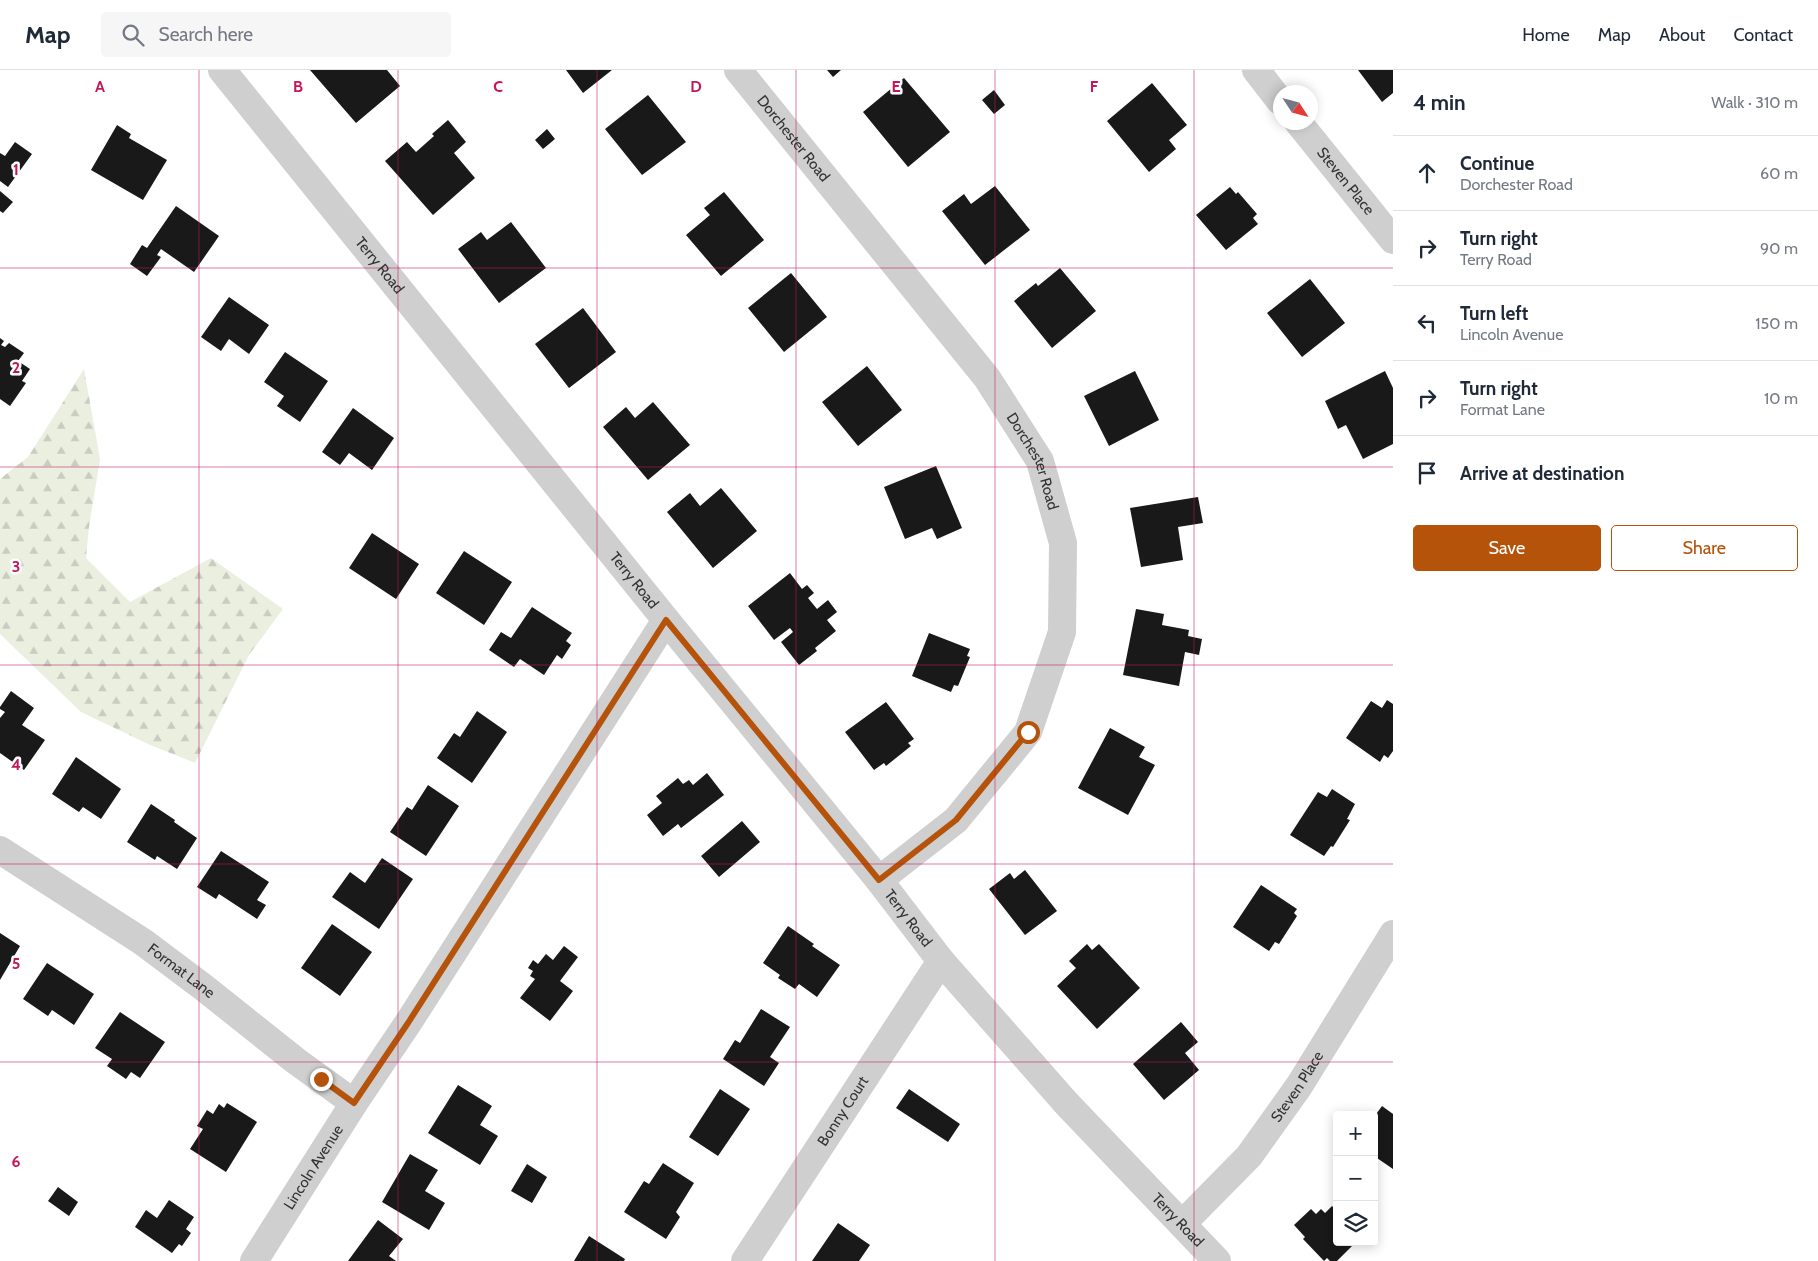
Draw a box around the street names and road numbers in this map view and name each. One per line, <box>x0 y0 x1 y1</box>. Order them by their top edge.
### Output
street label: Dorchester Road <box>753 92 834 185</box>
street label: Steven Place <box>1313 144 1378 219</box>
street label: Terry Road <box>351 233 408 297</box>
street label: Dorchester Road <box>1003 409 1062 512</box>
street label: Terry Road <box>606 549 662 612</box>
street label: Terry Road <box>881 886 936 950</box>
street label: Format Lane <box>144 940 219 1002</box>
street label: Steven Place <box>1267 1048 1327 1126</box>
street label: Bonny Court <box>814 1073 872 1149</box>
street label: Lincoln Avenue <box>280 1121 347 1213</box>
street label: Terry Road <box>1148 1189 1208 1251</box>

